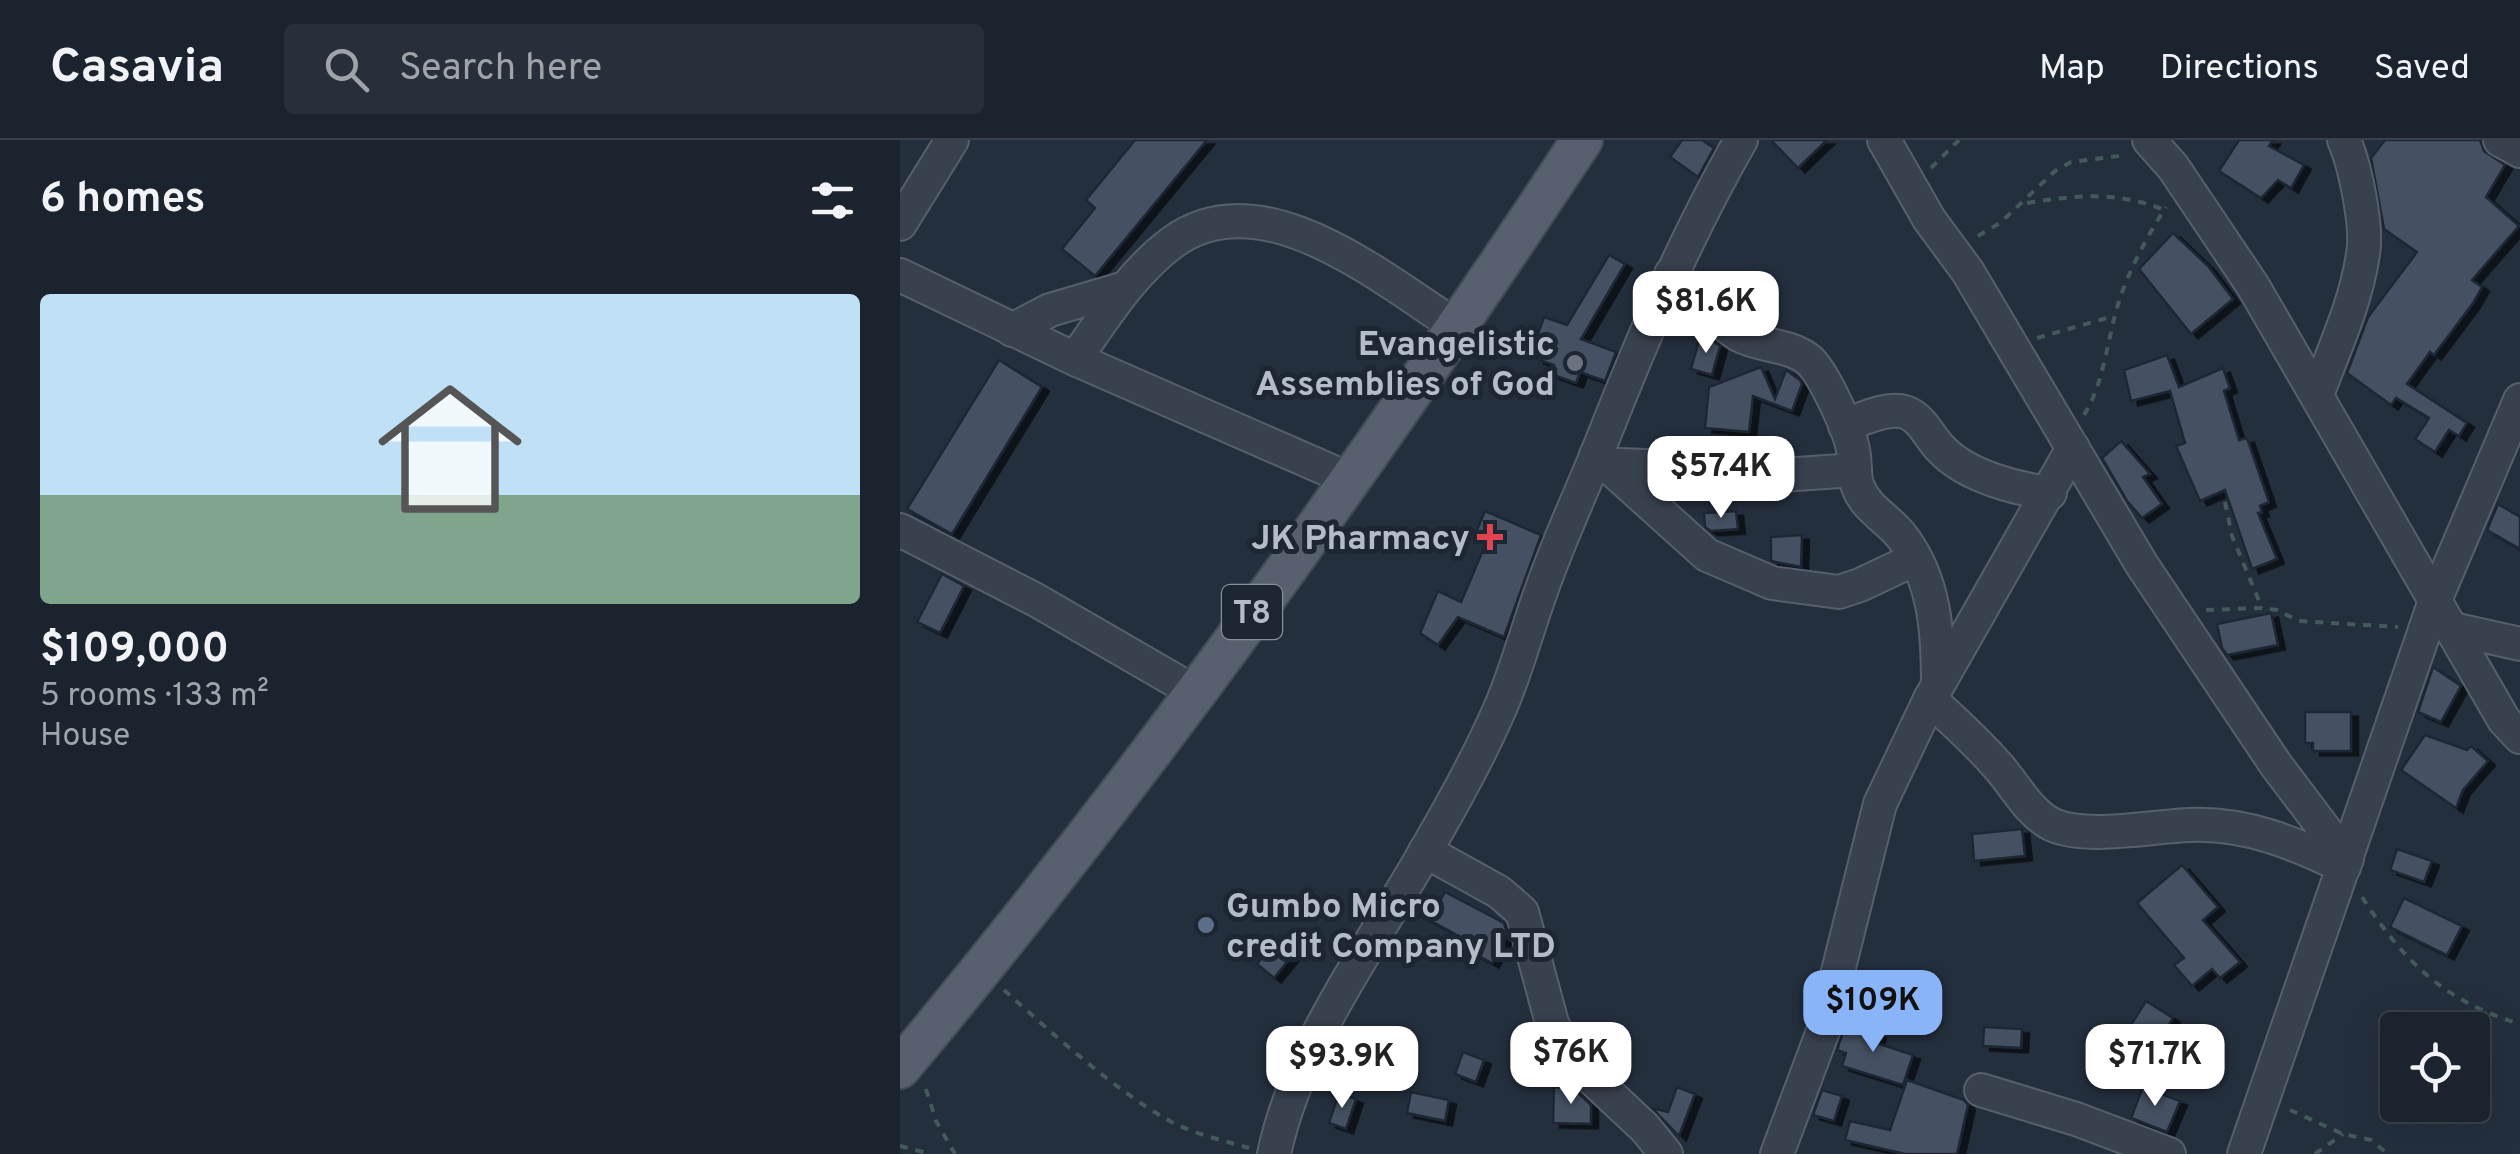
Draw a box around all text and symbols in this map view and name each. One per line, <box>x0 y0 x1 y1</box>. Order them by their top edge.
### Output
search box <box>284 24 984 114</box>
text: Casavia <box>50 39 224 99</box>
icon: search <box>319 42 374 97</box>
text: Search here <box>399 45 602 94</box>
text: Map <box>2039 47 2105 91</box>
text: Directions <box>2160 47 2319 91</box>
text: Saved <box>2374 47 2470 91</box>
icon: filters <box>805 173 860 228</box>
text: 6 homes <box>40 174 205 227</box>
pin: $81.6K <box>1625 271 1787 356</box>
text: $81.6K <box>1655 283 1757 323</box>
place label: Evangelistic Assemblies of God <box>1255 324 1555 408</box>
marker: Evangelistic Assemblies of God <box>1564 352 1586 374</box>
icon: home <box>360 359 540 539</box>
pin: $57.4K <box>1640 436 1802 521</box>
text: $57.4K <box>1670 448 1772 488</box>
place label: JK Pharmacy <box>1251 518 1470 562</box>
marker: JK Pharmacy <box>1479 526 1501 548</box>
road number: T8 <box>1222 585 1282 639</box>
text: $109,000 <box>40 624 229 677</box>
text: 5 rooms · 133 m² <box>40 677 269 717</box>
text: House <box>40 717 130 757</box>
place label: Gumbo Micro credit Company LTD <box>1226 886 1556 970</box>
marker: Gumbo Micro credit Company LTD <box>1195 914 1217 936</box>
pin: $109K <box>1803 970 1943 1055</box>
text: $109K <box>1825 982 1921 1022</box>
map controls <box>2380 1012 2490 1122</box>
button: locate <box>2380 1012 2490 1122</box>
pin: $76K <box>1512 1022 1630 1107</box>
pin: $71.7K <box>2074 1024 2236 1109</box>
pin: $93.9K <box>1261 1026 1423 1111</box>
text: $76K <box>1532 1034 1610 1074</box>
text: $71.7K <box>2108 1036 2202 1076</box>
text: $93.9K <box>1288 1038 1396 1078</box>

